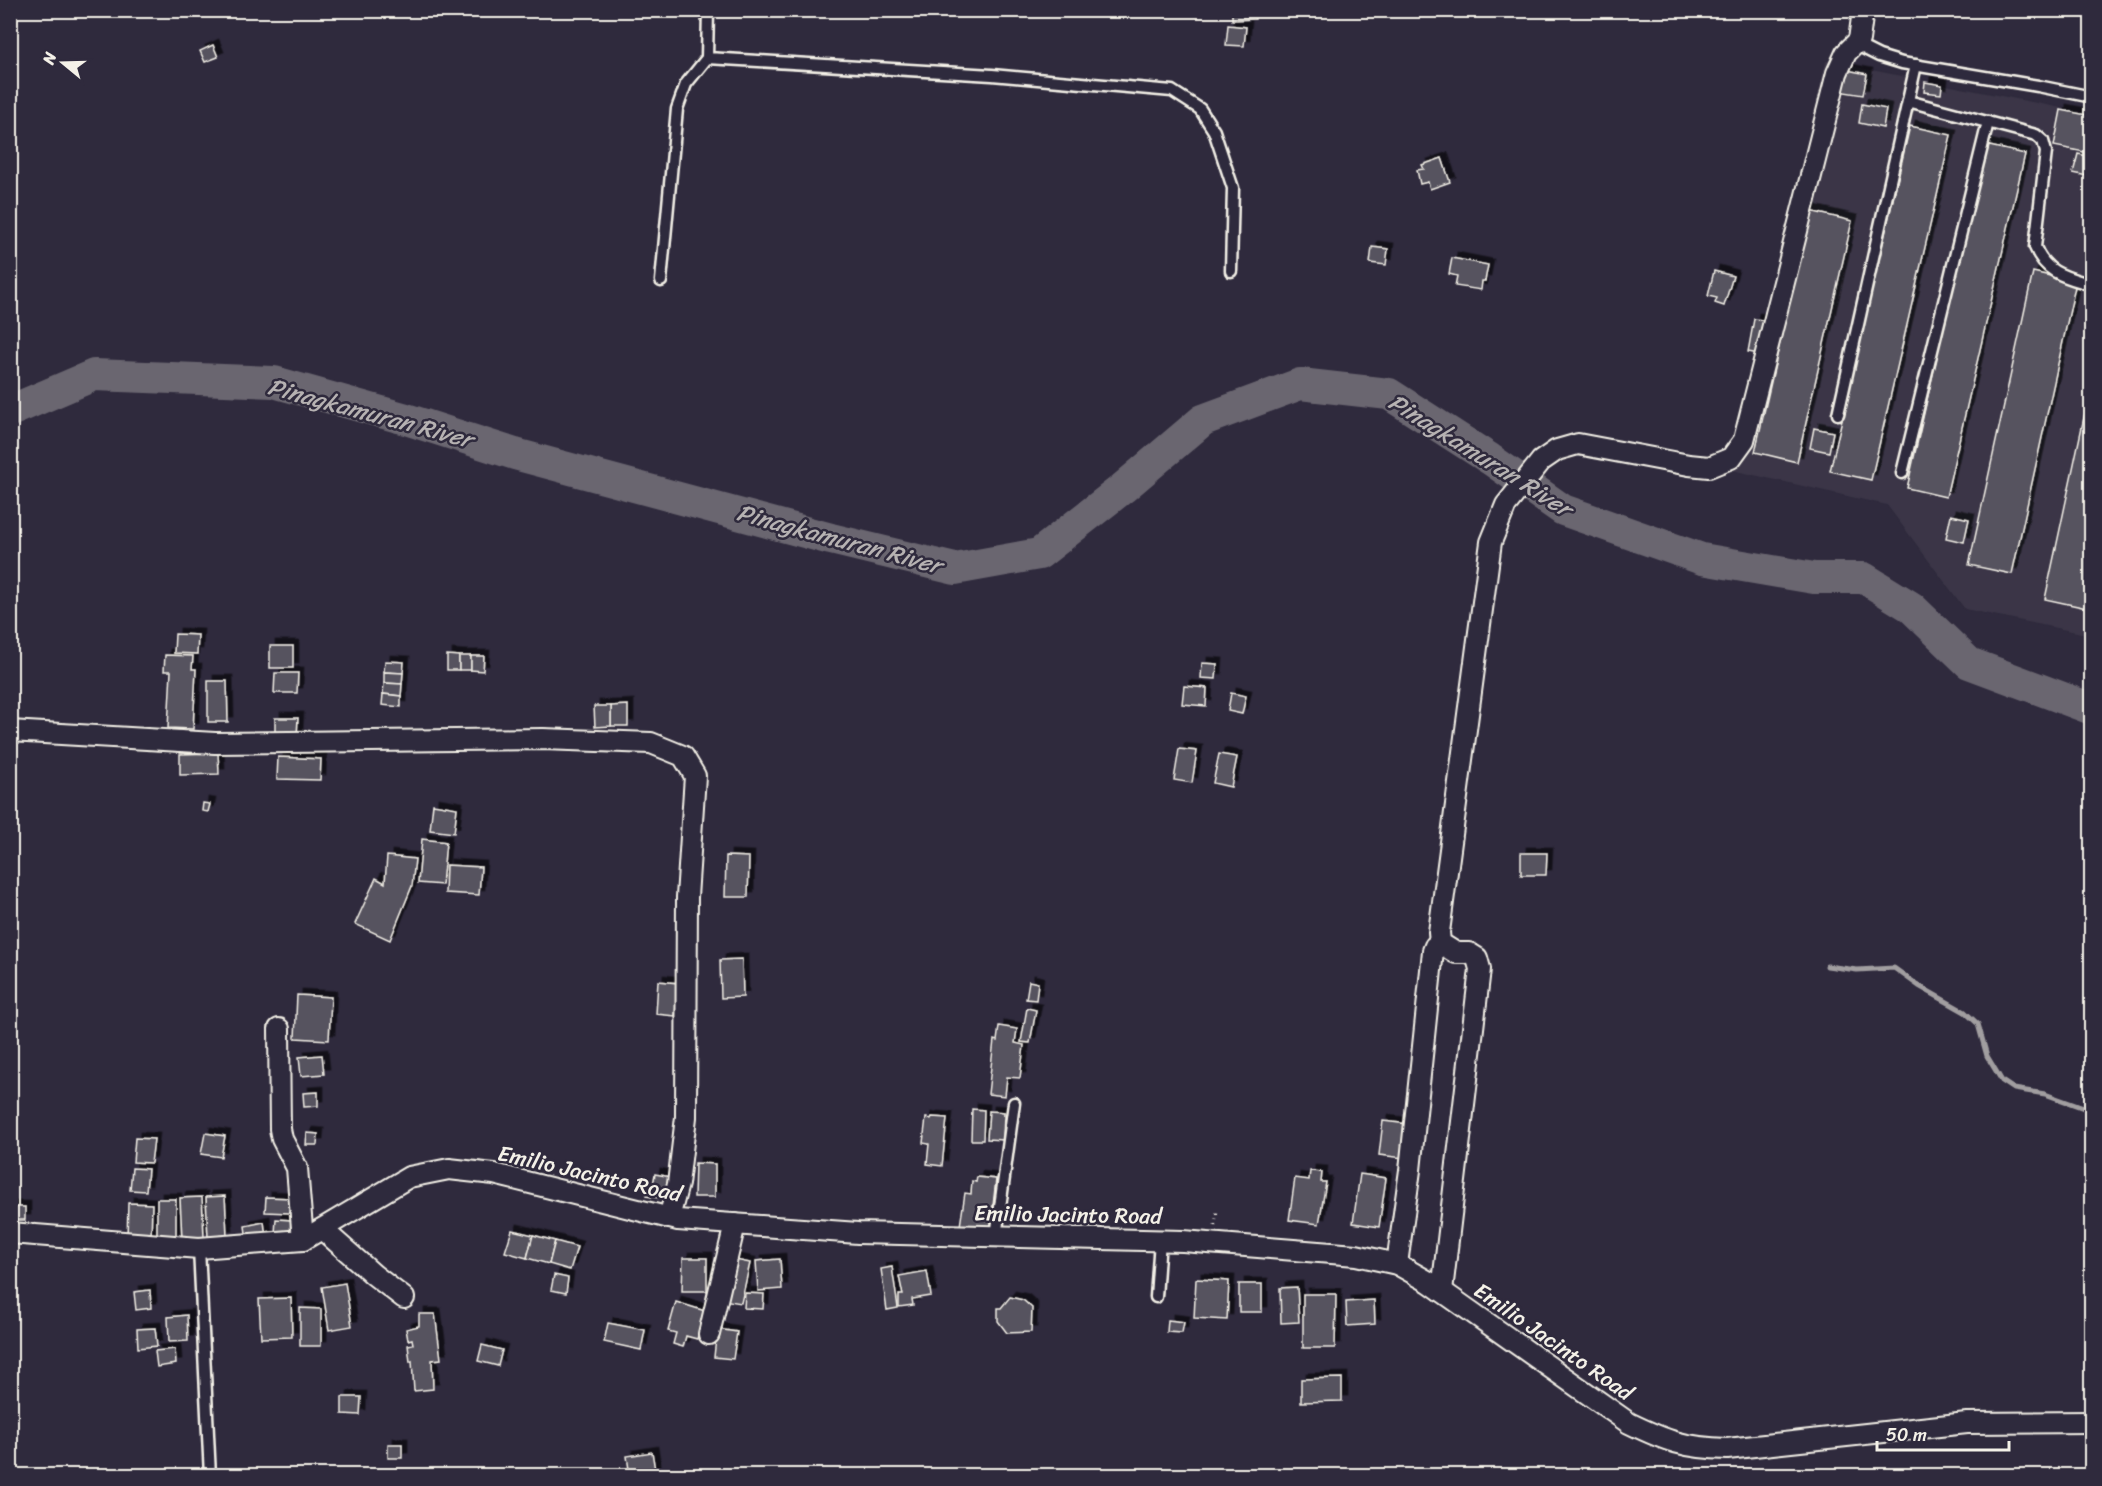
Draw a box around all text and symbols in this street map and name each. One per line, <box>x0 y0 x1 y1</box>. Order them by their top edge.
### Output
north arrow <box>33 33 93 93</box>
text: N <box>33 47 65 69</box>
water label: Pinagkamuran River <box>263 366 481 462</box>
water label: Pinagkamuran River <box>1380 382 1584 531</box>
water label: Pinagkamuran River <box>732 492 950 588</box>
street label: Emilio Jacinto Road <box>494 1133 687 1214</box>
street label: Emilio Jacinto Road <box>974 1193 1164 1236</box>
street label: Emilio Jacinto Road <box>1466 1272 1643 1412</box>
scale bar <box>1877 1414 2009 1452</box>
text: 50 m <box>1886 1419 1927 1451</box>

